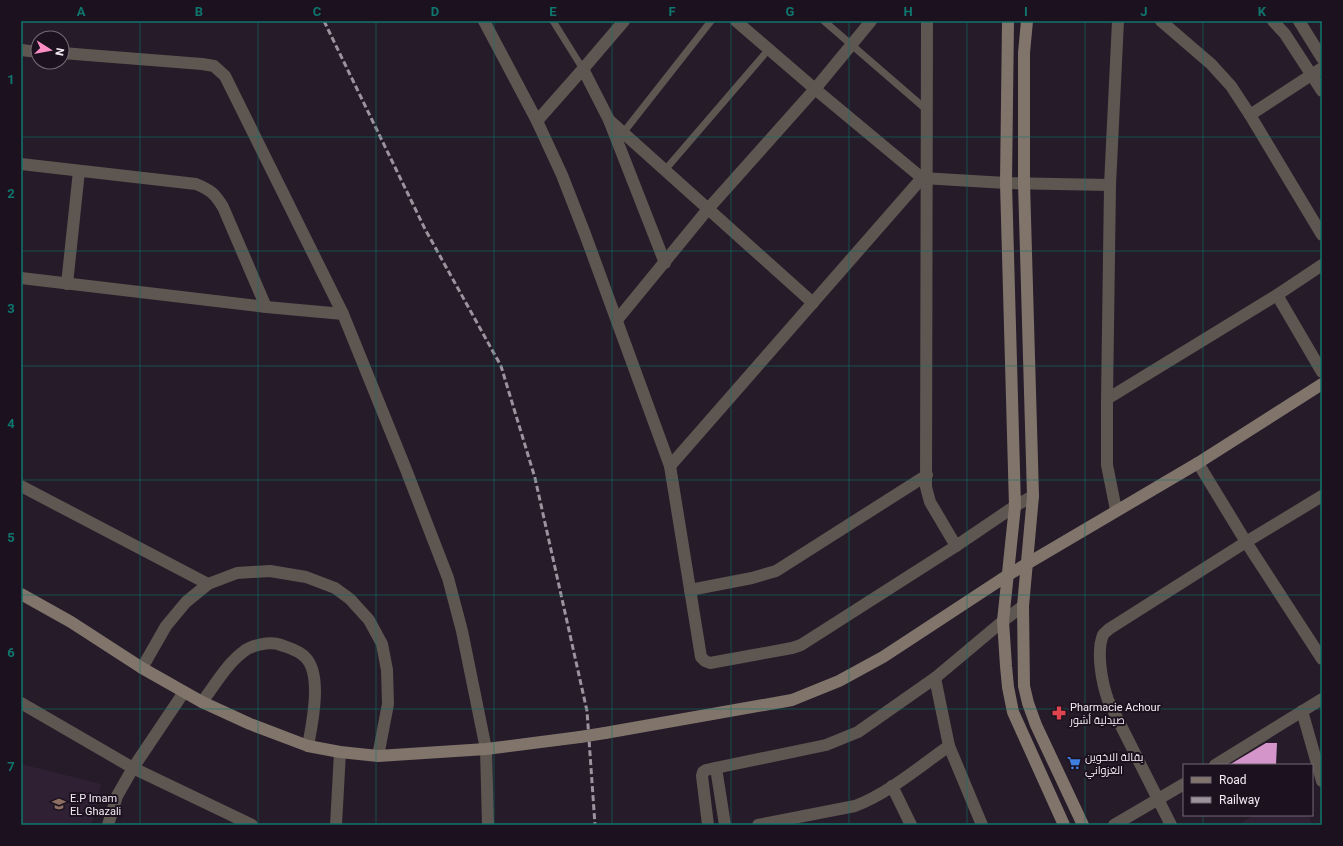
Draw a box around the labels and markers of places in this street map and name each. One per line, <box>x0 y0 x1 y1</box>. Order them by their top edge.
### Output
place label: Pharmacie Achour صيدلية أشور <box>1069 701 1161 727</box>
pharmacy icon: Pharmacie Achour صيدلية أشور <box>1051 705 1067 721</box>
place label: بقالة الاخوين الغزواني <box>1085 751 1144 779</box>
supermarket icon: بقالة الاخوين الغزواني <box>1066 755 1082 771</box>
place label: E.P Imam EL Ghazali <box>70 792 121 818</box>
school or university icon: E.P Imam EL Ghazali <box>51 796 67 812</box>

